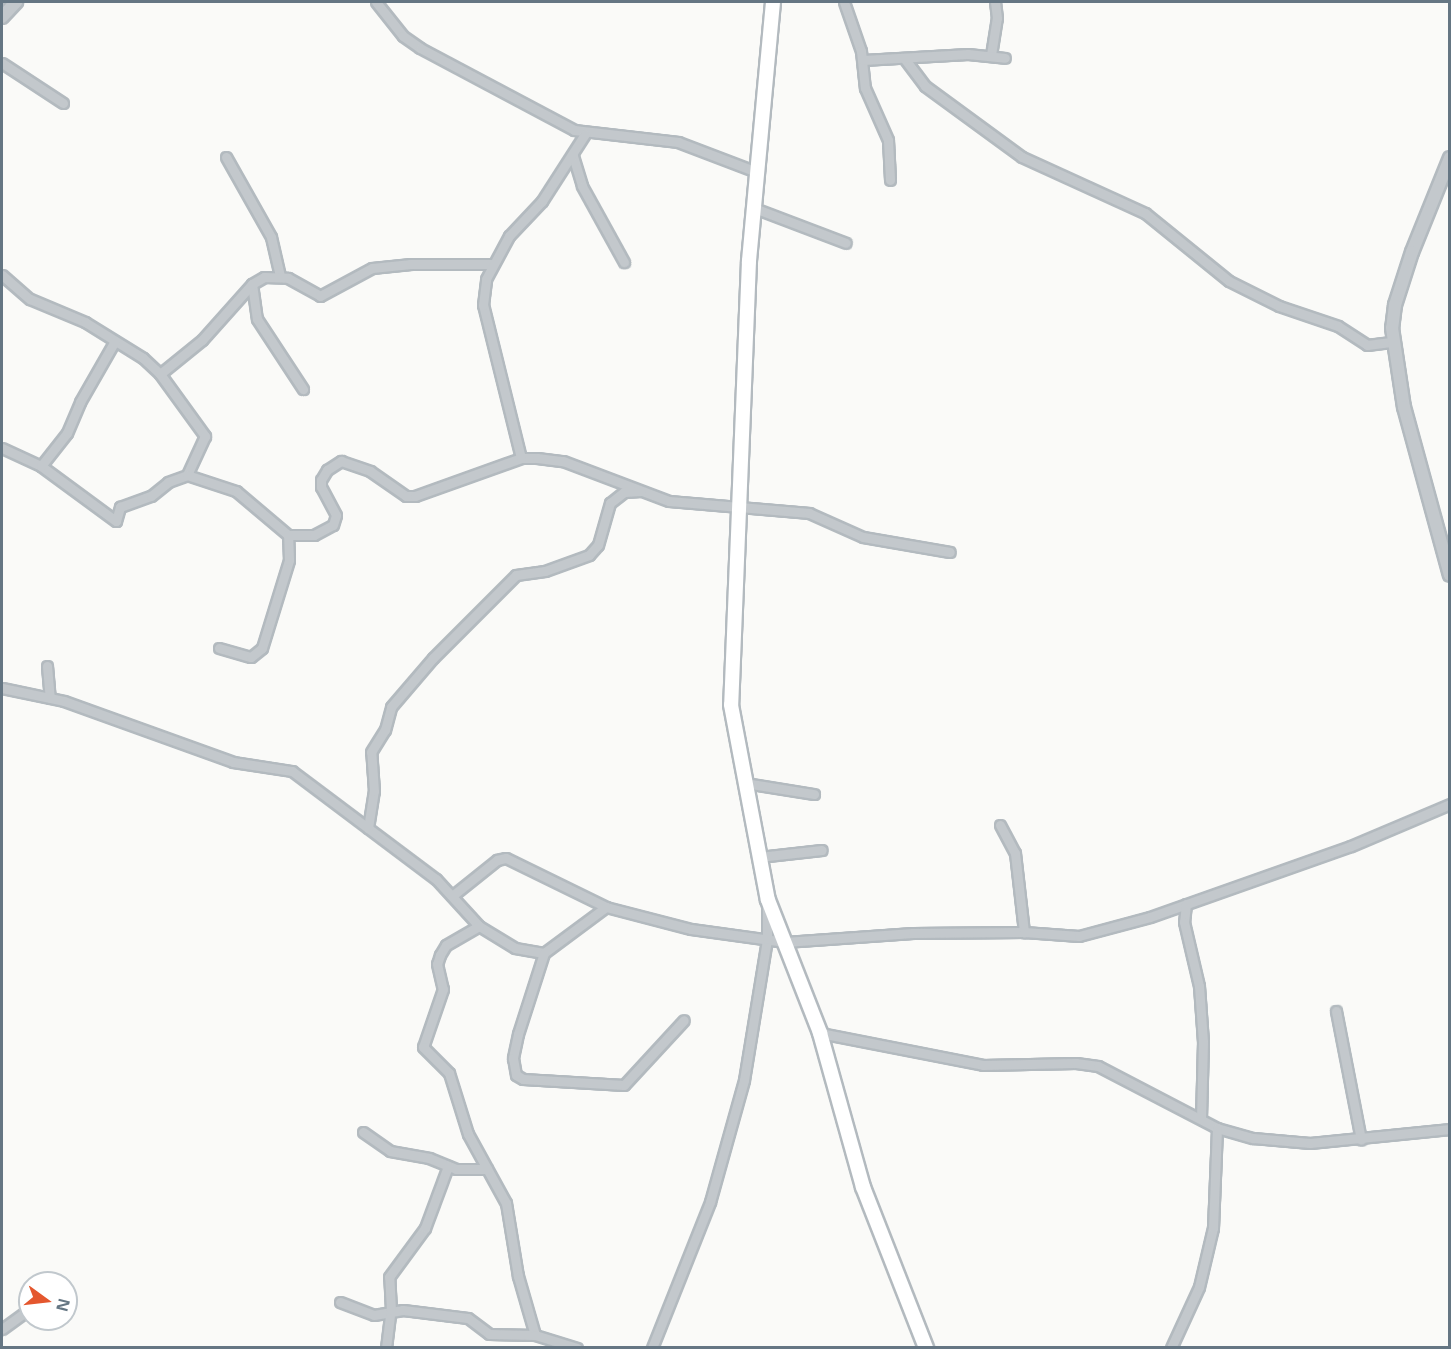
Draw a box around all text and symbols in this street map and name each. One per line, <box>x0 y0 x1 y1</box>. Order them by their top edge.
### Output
north arrow <box>18 1271 78 1331</box>
text: N <box>51 1296 76 1314</box>

